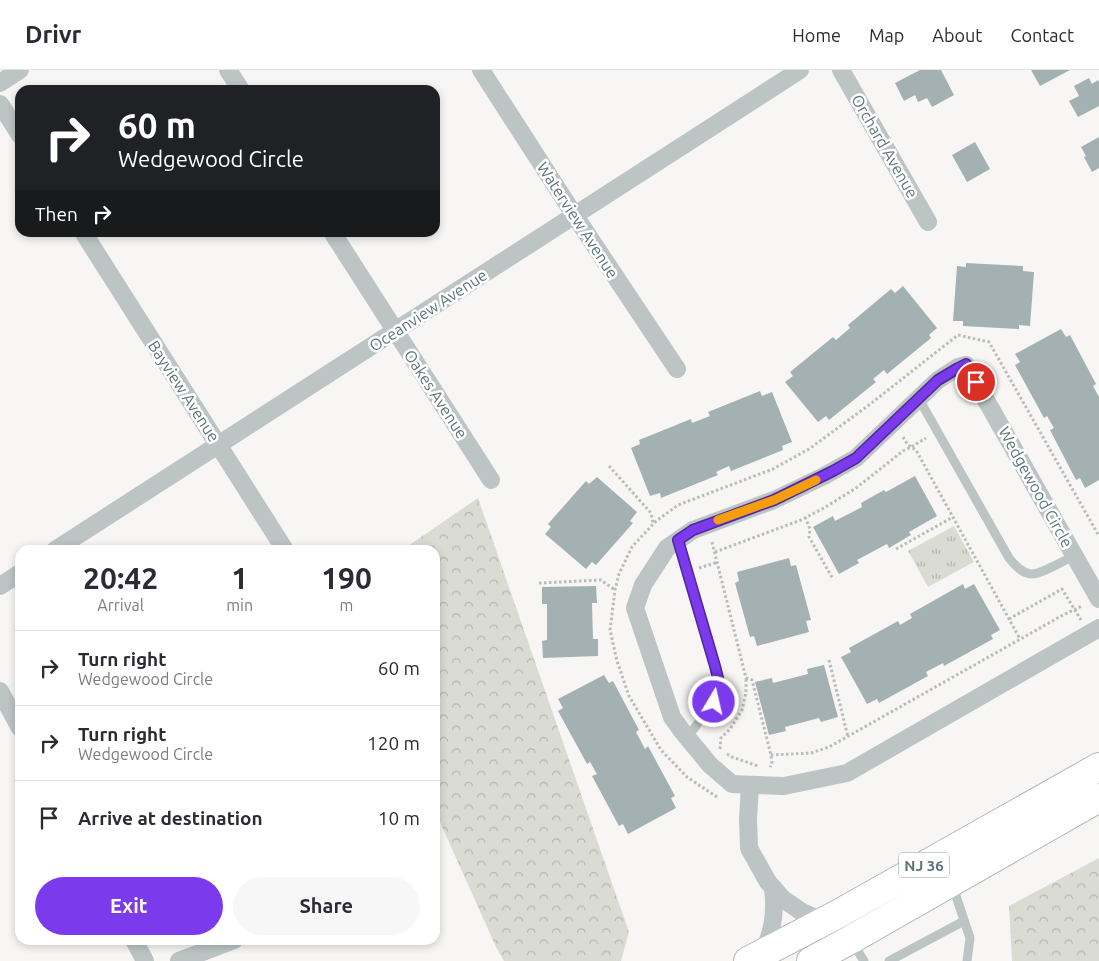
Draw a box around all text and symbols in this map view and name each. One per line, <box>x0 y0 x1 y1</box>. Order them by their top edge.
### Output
text: Drivr <box>25 21 81 48</box>
text: Home <box>792 25 841 45</box>
text: Map <box>869 25 904 45</box>
text: About <box>932 25 982 45</box>
text: Contact <box>1010 25 1074 45</box>
street label: Orchard Avenue <box>848 91 922 201</box>
icon: right <box>35 105 100 170</box>
text: 60 m <box>118 105 196 145</box>
text: Wedgewood Circle <box>118 146 304 171</box>
street label: Waterview Avenue <box>534 159 622 281</box>
icon: right <box>88 200 116 228</box>
text: Then <box>35 203 78 225</box>
street label: Oceanview Avenue <box>366 265 490 355</box>
street label: Bayview Avenue <box>145 337 223 445</box>
street label: Oakes Avenue <box>401 346 471 442</box>
pin <box>955 361 997 403</box>
icon: arrive <box>962 368 990 396</box>
street label: Wedgewood Circle <box>995 424 1077 550</box>
text: 20:42 <box>83 561 158 595</box>
text: 1 <box>231 561 248 595</box>
text: 190 <box>321 561 372 595</box>
text: Arrival <box>97 596 144 614</box>
text: min <box>226 596 253 614</box>
text: m <box>340 596 353 614</box>
text: Turn right <box>78 648 166 670</box>
icon: right <box>35 654 63 682</box>
text: 60 m <box>378 657 420 679</box>
text: Wedgewood Circle <box>78 670 213 688</box>
position arrow <box>687 675 739 727</box>
text: Turn right <box>78 723 166 745</box>
icon: right <box>35 729 63 757</box>
text: 120 m <box>367 732 420 754</box>
text: Wedgewood Circle <box>78 745 213 763</box>
icon: arrive <box>35 804 63 832</box>
text: Arrive at destination <box>78 807 263 829</box>
text: 10 m <box>378 807 420 829</box>
road number: NJ 36 <box>899 852 949 878</box>
button: Exit <box>35 877 223 935</box>
button: Share <box>233 877 420 935</box>

